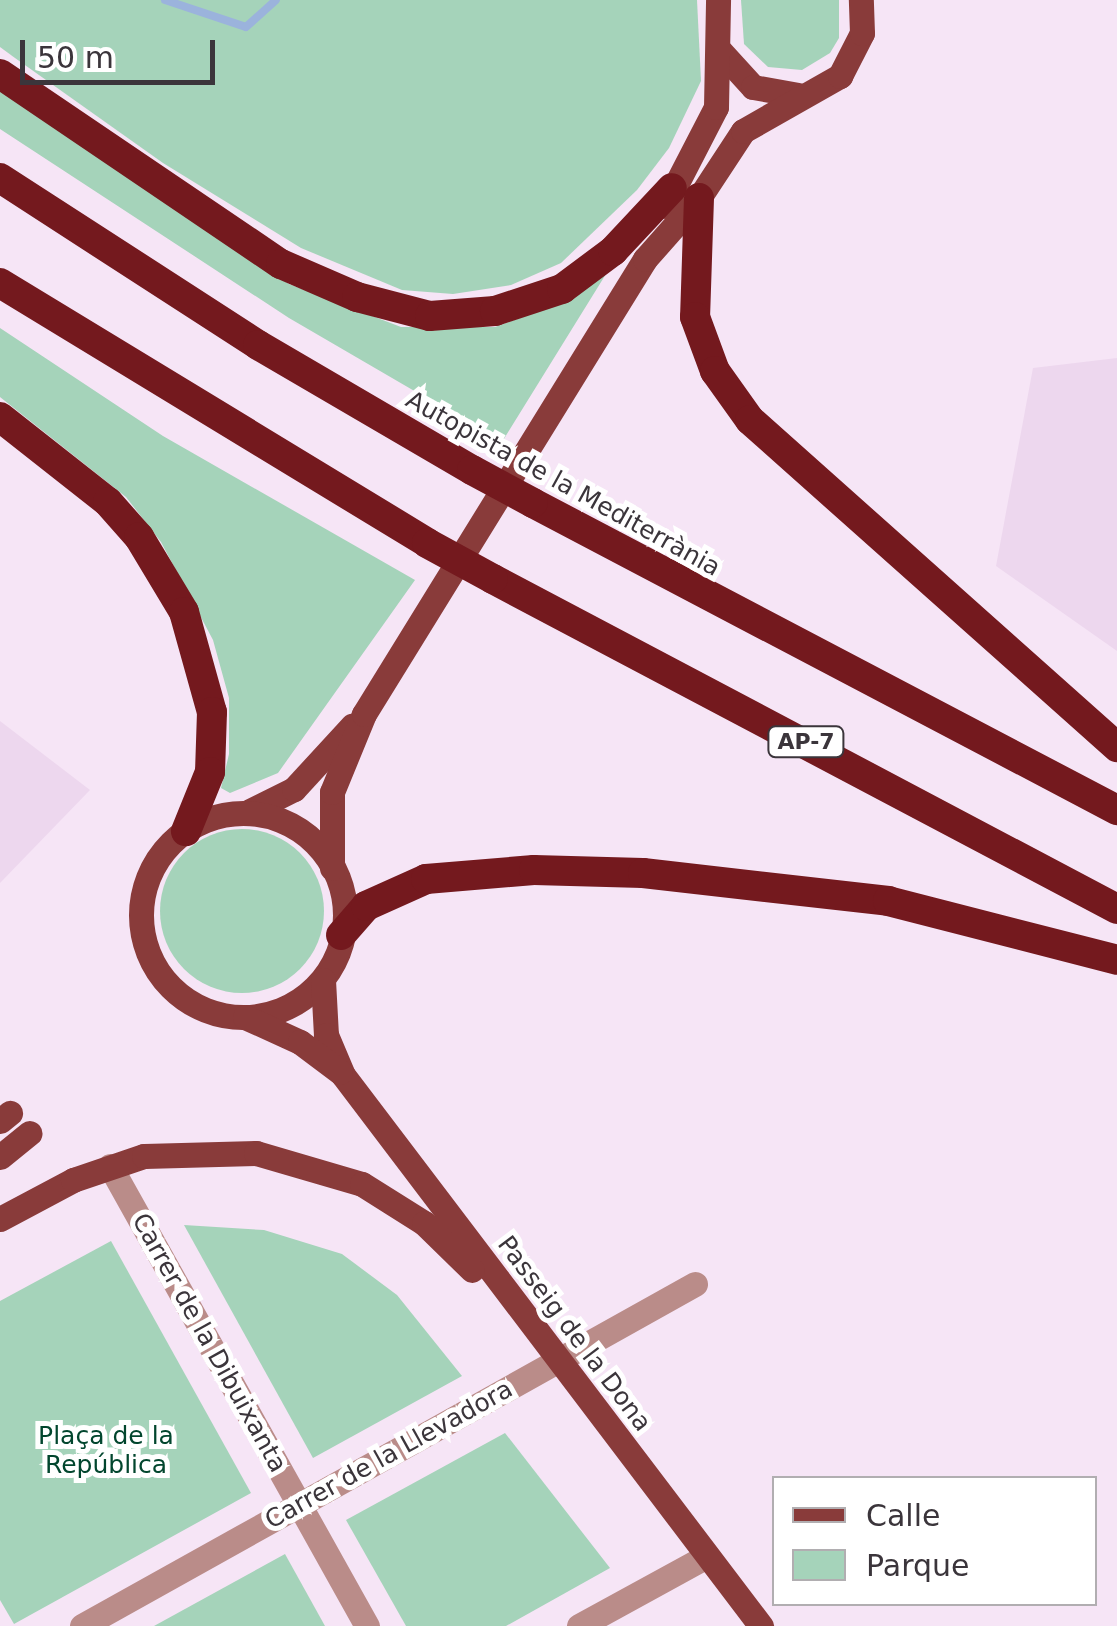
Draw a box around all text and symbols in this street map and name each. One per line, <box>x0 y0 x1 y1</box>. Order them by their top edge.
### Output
scale bar <box>25 20 220 82</box>
text: 50 m <box>37 40 114 75</box>
street label: Autopista de la Mediterrània <box>401 385 725 583</box>
road number: AP-7 <box>766 725 846 759</box>
street label: Carrer de la Dibuixanta <box>125 1208 293 1478</box>
street label: Passeig de la Dona <box>491 1231 657 1437</box>
street label: Carrer de la Llevadora <box>260 1374 518 1536</box>
park label: Plaça de la República <box>38 1422 174 1481</box>
legend <box>772 1476 1097 1606</box>
text: Calle <box>866 1498 940 1533</box>
text: Parque <box>866 1548 969 1583</box>

